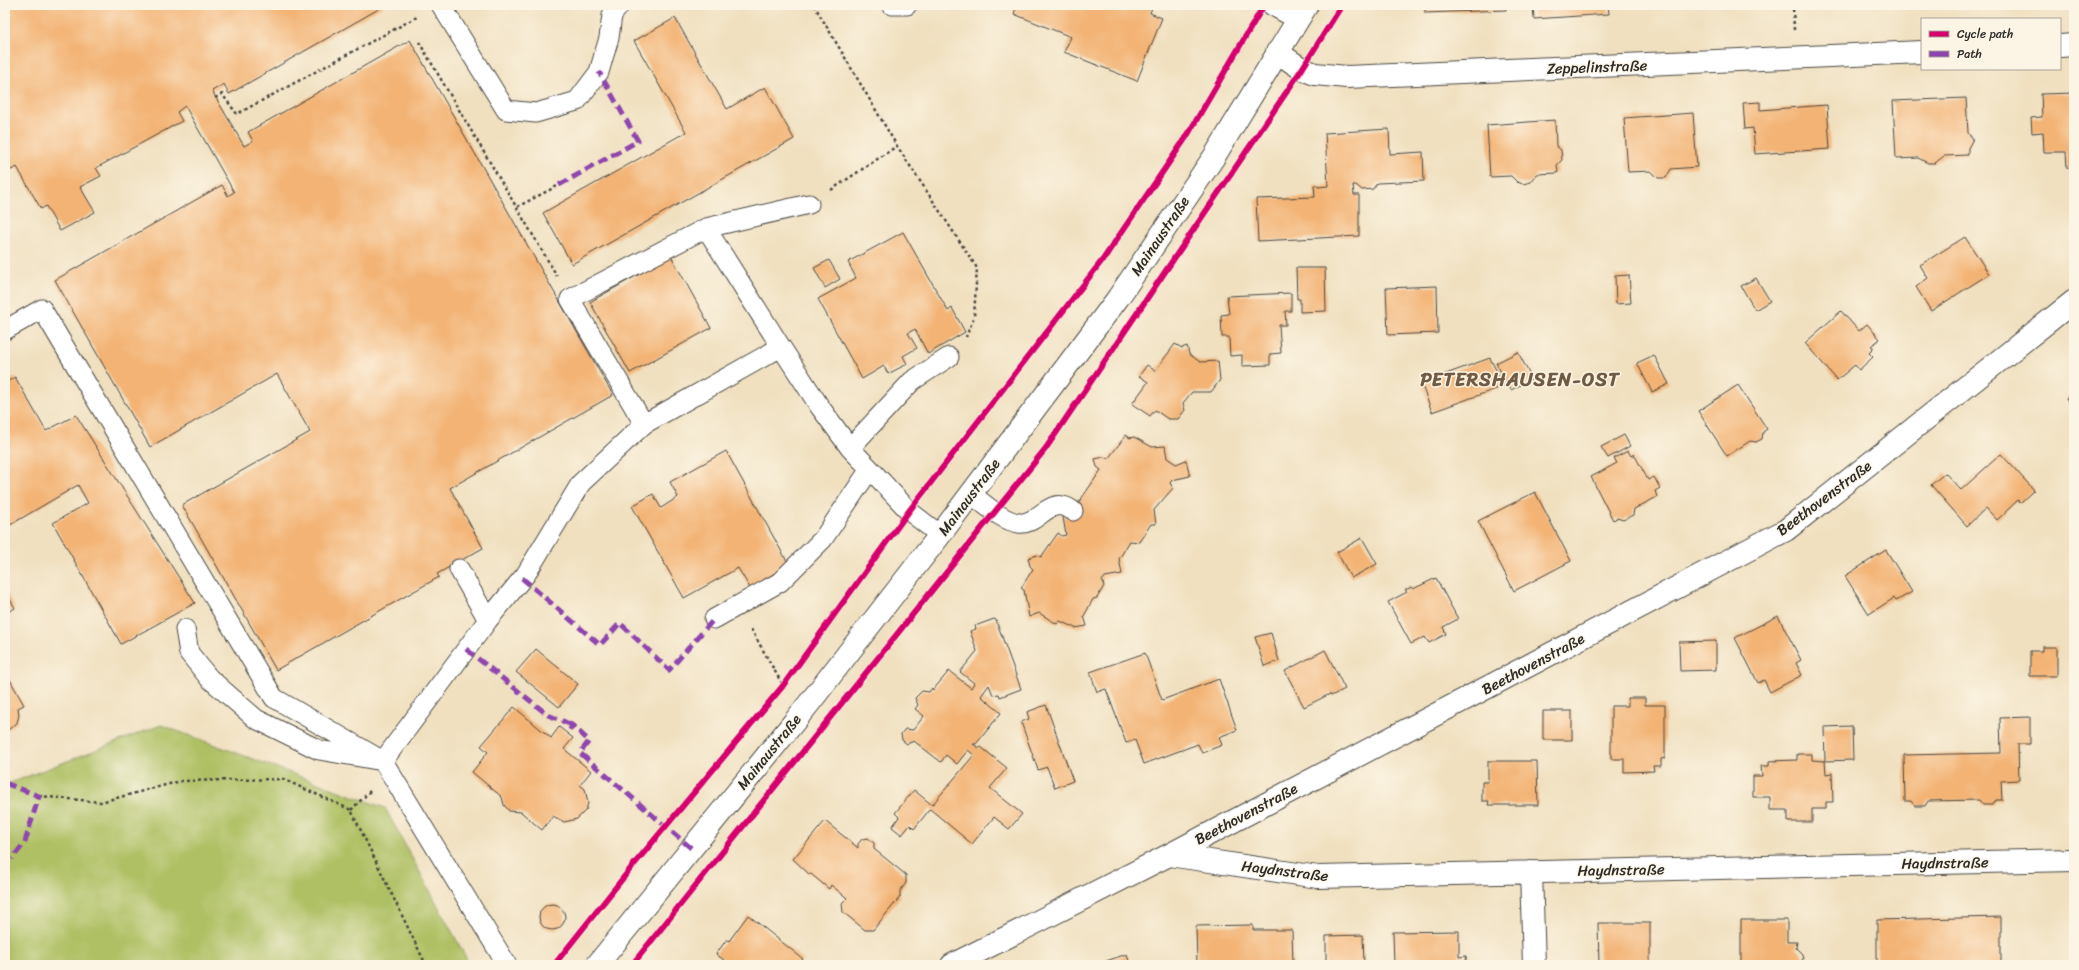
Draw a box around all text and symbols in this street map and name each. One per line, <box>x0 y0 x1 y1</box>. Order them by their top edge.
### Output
legend <box>1921 18 2061 70</box>
text: Cycle path <box>1957 23 2013 45</box>
text: Path <box>1957 43 1982 65</box>
street label: Zeppelinstraße <box>1546 52 1648 82</box>
street label: Mainaustraße <box>1124 191 1196 281</box>
district label: PETERSHAUSEN-OST <box>1420 363 1620 396</box>
street label: Mainaustraße <box>931 453 1007 541</box>
street label: Beethovenstraße <box>1771 453 1877 543</box>
street label: Beethovenstraße <box>1477 626 1589 702</box>
street label: Mainaustraße <box>730 708 808 796</box>
street label: Beethovenstraße <box>1190 776 1302 852</box>
street label: Haydnstraße <box>1901 849 1989 877</box>
street label: Haydnstraße <box>1240 853 1330 889</box>
street label: Haydnstraße <box>1577 856 1665 884</box>

